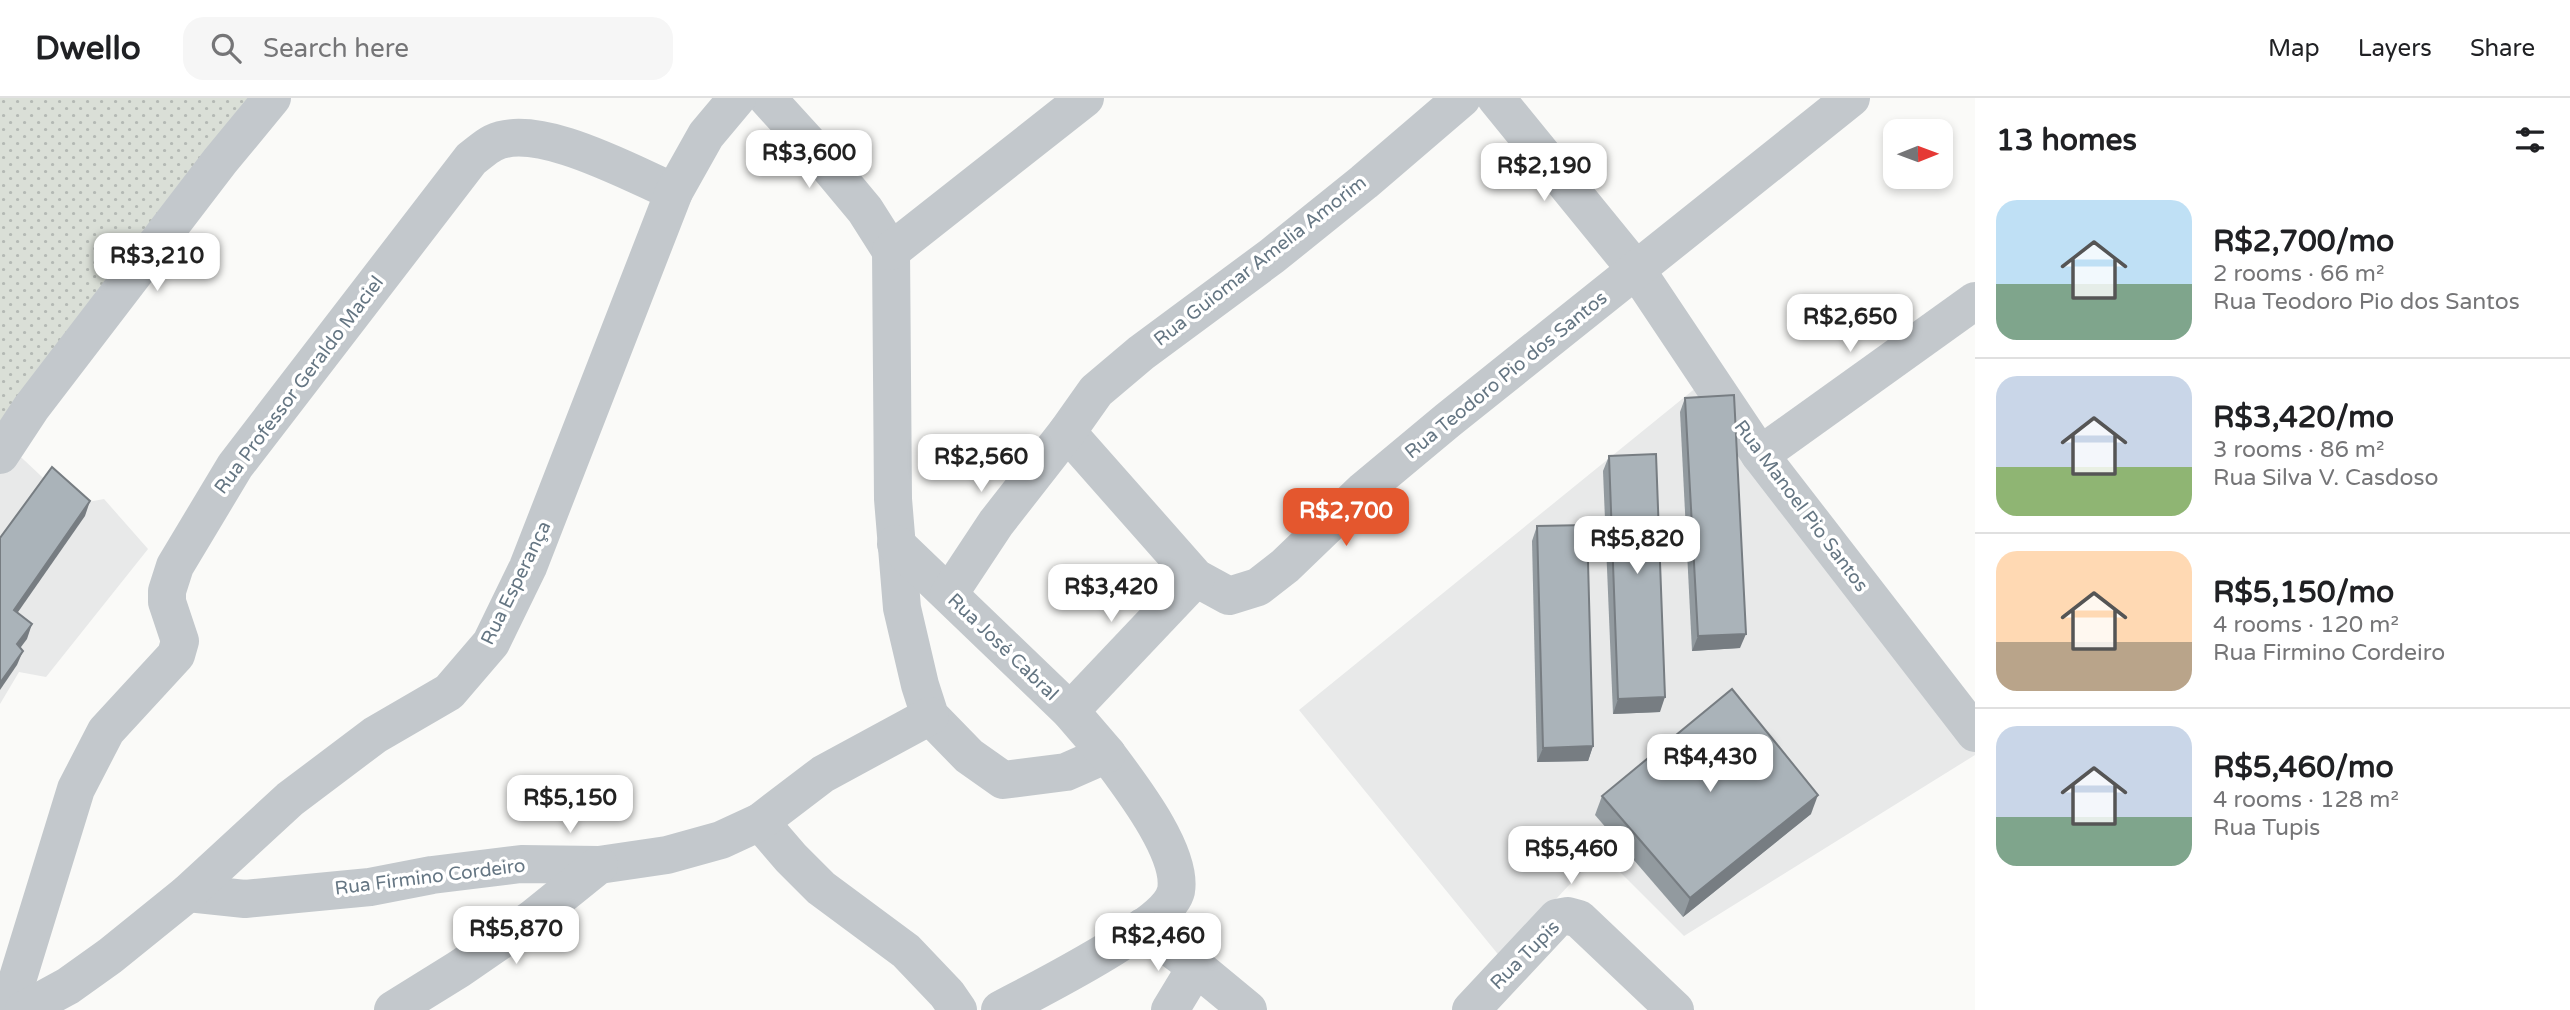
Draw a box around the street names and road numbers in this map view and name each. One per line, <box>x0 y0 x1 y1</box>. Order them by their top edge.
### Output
street label: Rua Guiomar Amelia Amorim <box>1150 171 1370 351</box>
street label: Rua Professor Geraldo Maciel <box>210 272 388 498</box>
street label: Rua Teodoro Pio dos Santos <box>1401 287 1611 463</box>
street label: Rua Manoel Pio Santos <box>1729 416 1873 596</box>
street label: Rua Esperança <box>477 518 555 648</box>
street label: Rua José Cabral <box>943 589 1063 705</box>
street label: Rua Firmino Cordeiro <box>333 854 527 900</box>
street label: Rua Tupis <box>1486 916 1564 994</box>

